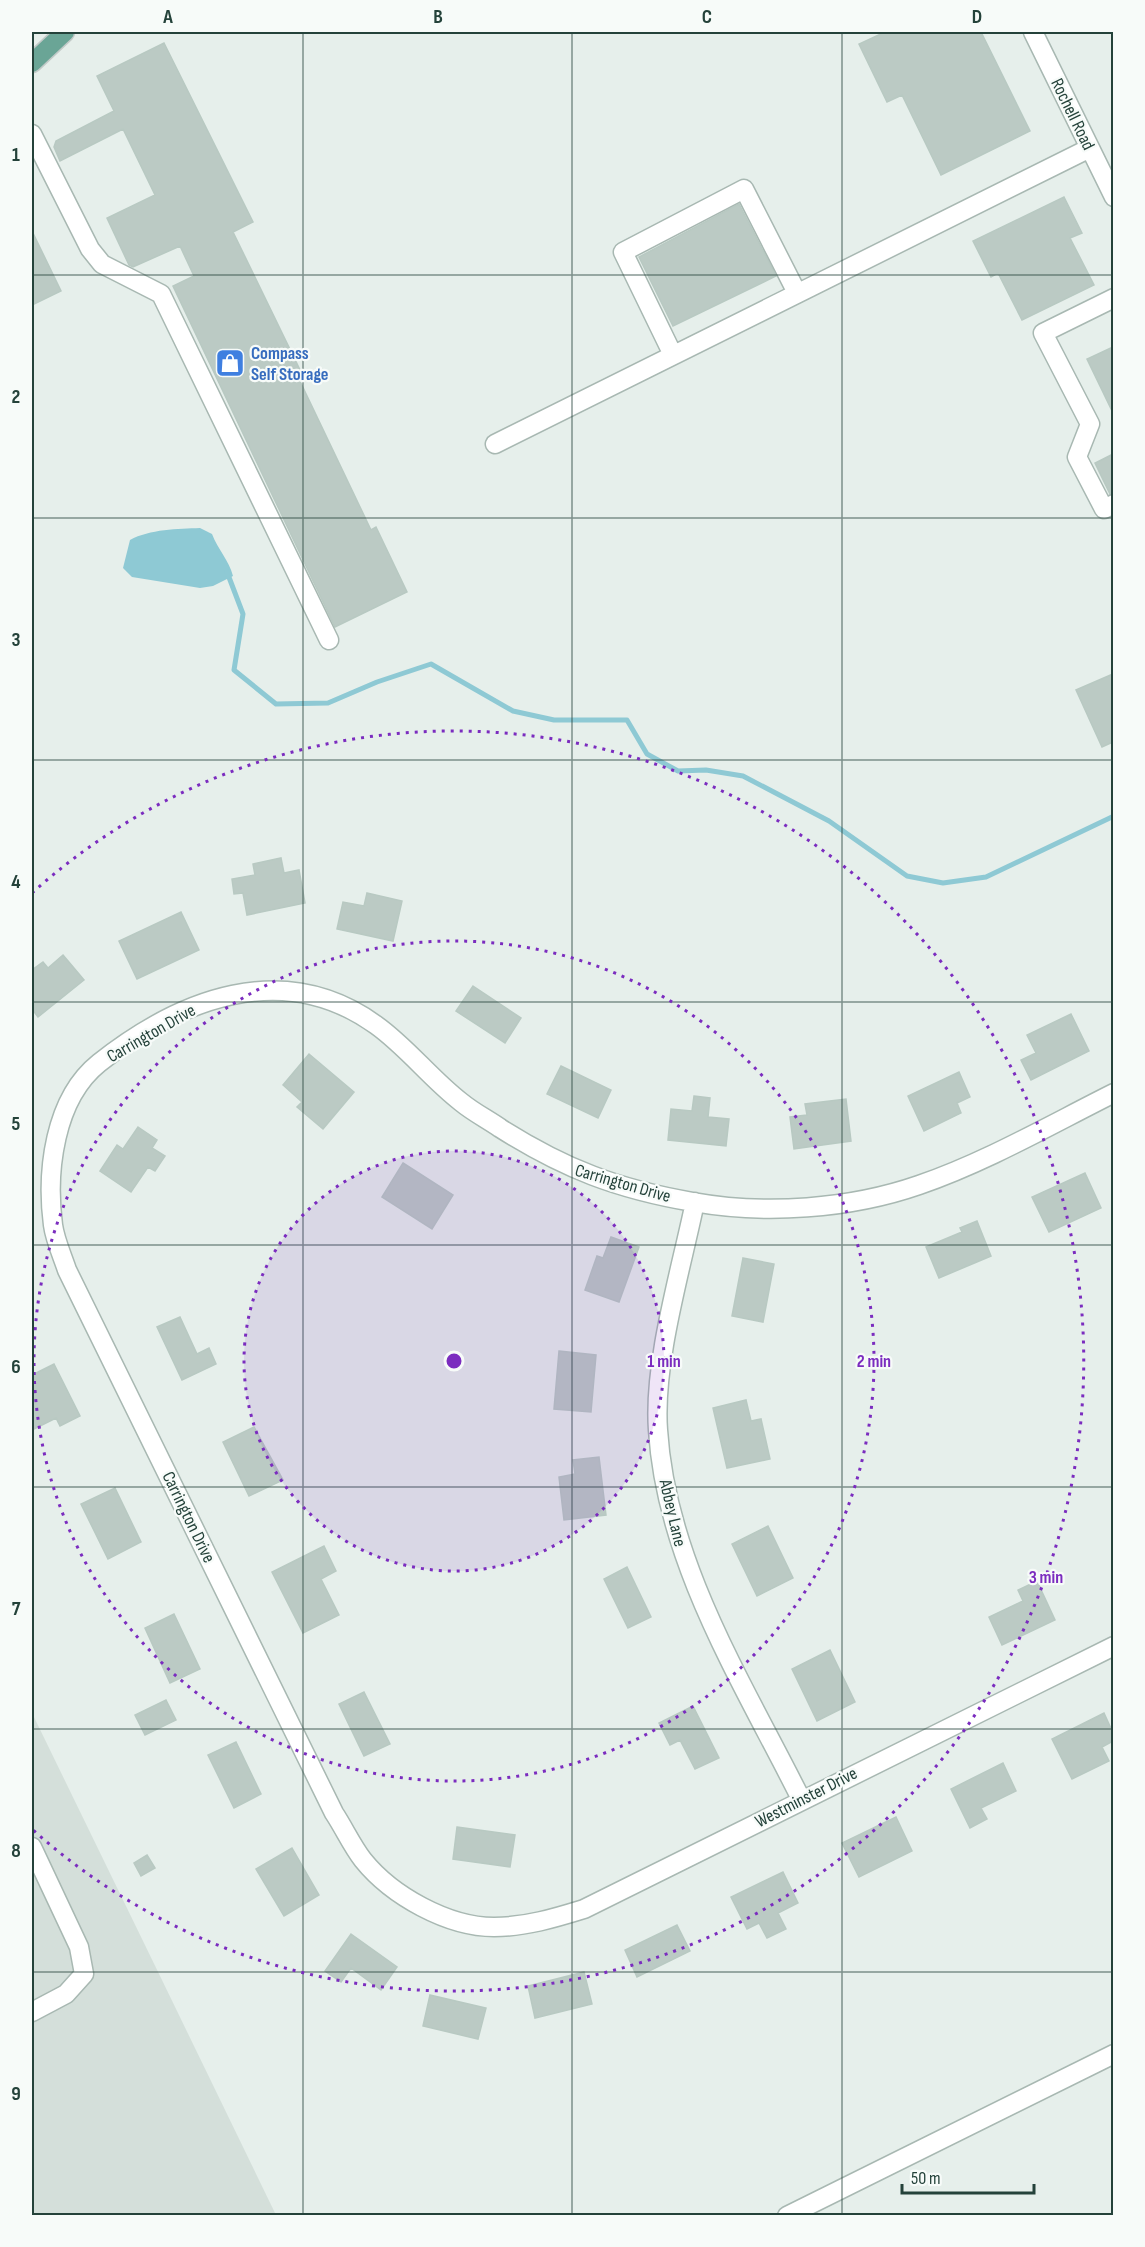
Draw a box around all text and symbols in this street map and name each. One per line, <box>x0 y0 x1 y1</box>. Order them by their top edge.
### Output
text: A <box>162 5 173 29</box>
text: B <box>433 5 443 29</box>
text: C <box>702 5 712 29</box>
text: D <box>972 5 982 29</box>
street label: Rochell Road <box>1046 75 1099 154</box>
text: 1 <box>12 143 20 167</box>
place label: Compass Self Storage <box>251 343 329 385</box>
shop icon: Compass Self Storage <box>214 347 246 379</box>
text: 2 <box>12 385 20 409</box>
text: 3 <box>12 628 21 652</box>
text: 4 <box>11 870 21 894</box>
street label: Carrington Drive <box>103 1000 199 1067</box>
text: 5 <box>12 1112 21 1136</box>
street label: Carrington Drive <box>573 1160 673 1207</box>
centre of rings <box>444 1351 464 1371</box>
text: 1 min <box>647 1351 681 1372</box>
text: 2 min <box>857 1351 891 1372</box>
text: 6 <box>11 1355 21 1379</box>
street label: Carrington Drive <box>157 1468 220 1566</box>
street label: Abbey Lane <box>654 1476 690 1549</box>
text: 3 min <box>1029 1567 1063 1588</box>
text: 7 <box>12 1597 21 1621</box>
street label: Westminster Drive <box>752 1763 861 1832</box>
text: 8 <box>11 1839 21 1863</box>
text: 9 <box>11 2082 21 2106</box>
scale bar <box>902 2157 1034 2195</box>
text: 50 m <box>911 2168 941 2189</box>

